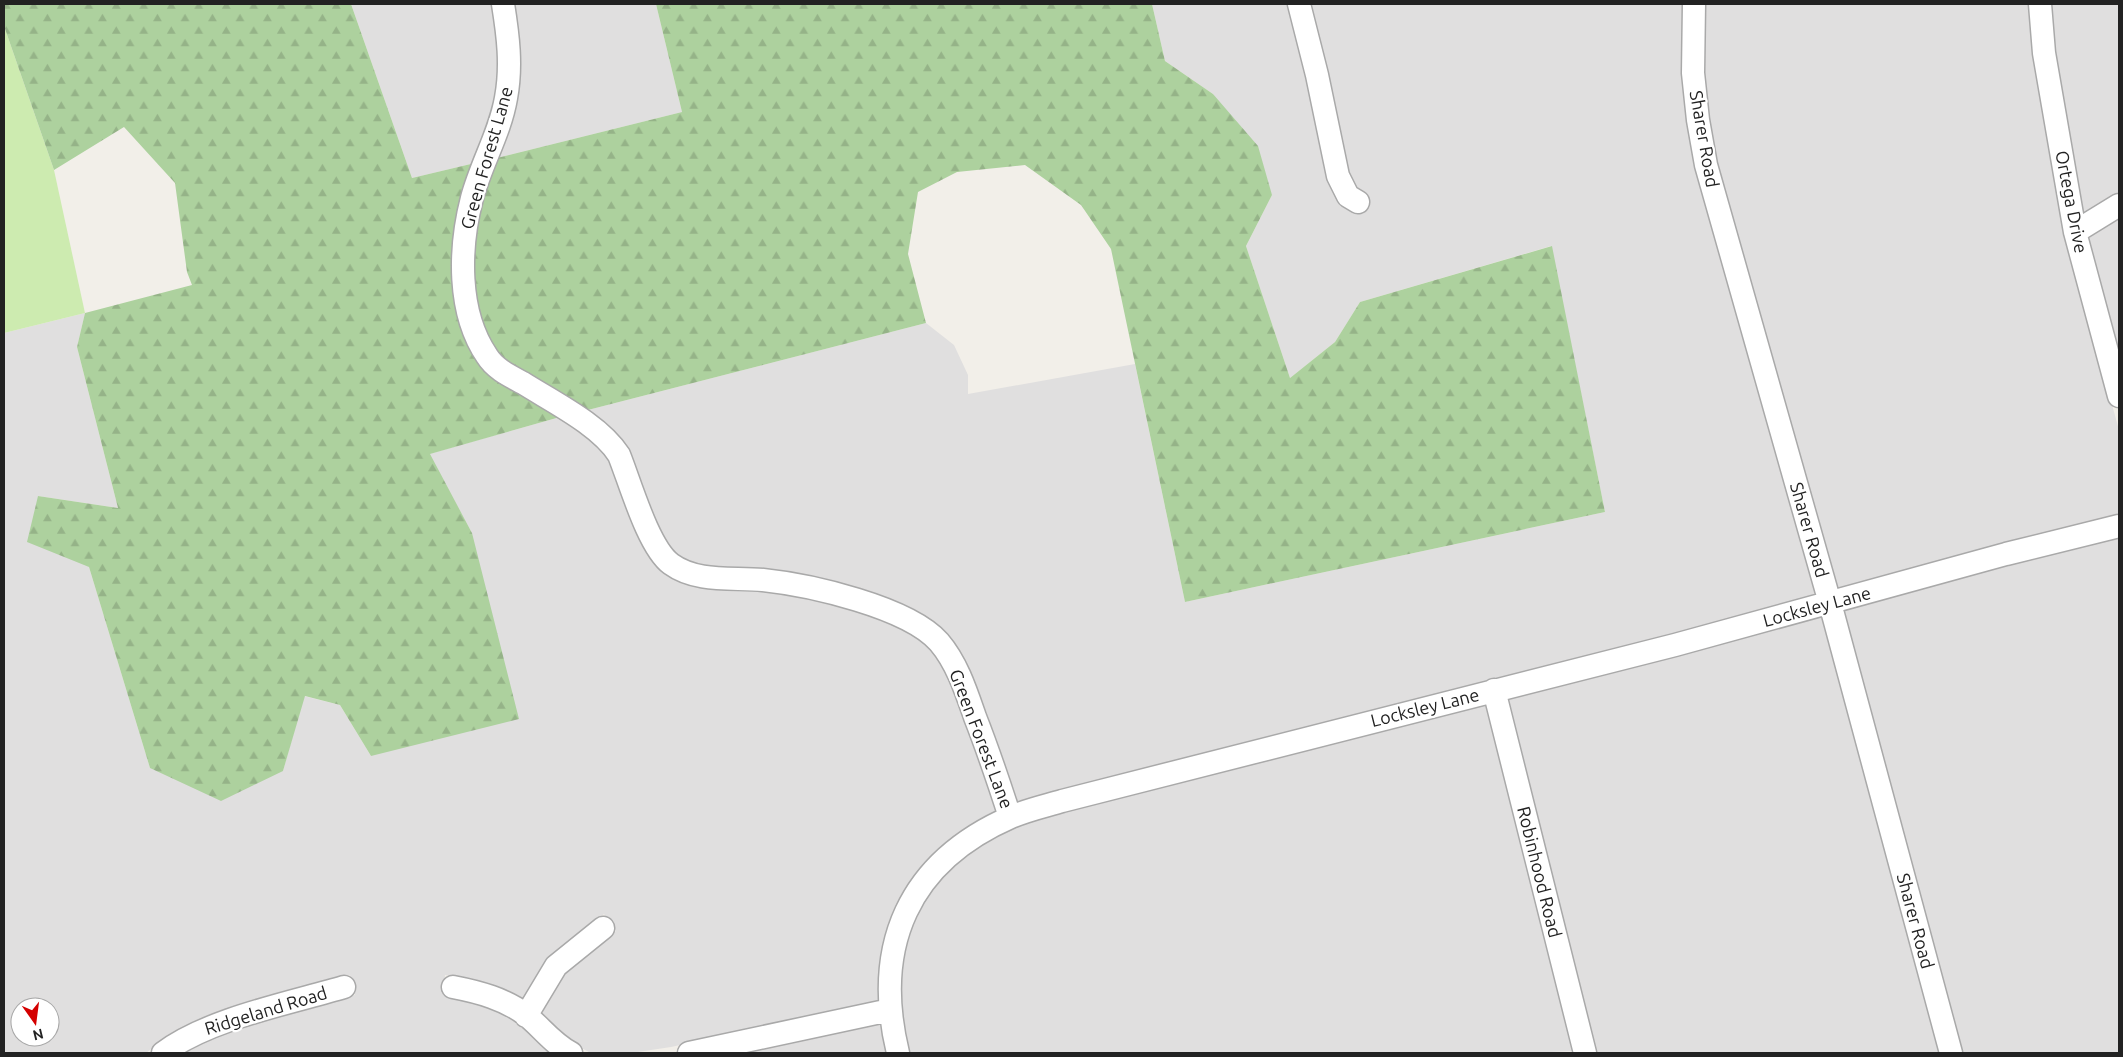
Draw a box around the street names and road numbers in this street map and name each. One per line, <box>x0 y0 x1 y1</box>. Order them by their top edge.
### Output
street label: Green Forest Lane <box>456 84 516 231</box>
street label: Sharer Road <box>1687 89 1723 189</box>
street label: Ortega Drive <box>2052 149 2092 255</box>
street label: Sharer Road <box>1787 480 1833 580</box>
street label: Locksley Lane <box>1761 582 1873 630</box>
street label: Green Forest Lane <box>946 666 1018 811</box>
street label: Locksley Lane <box>1368 684 1481 730</box>
street label: Robinhood Road <box>1514 804 1566 939</box>
street label: Sharer Road <box>1894 871 1938 971</box>
street label: Ridgeland Road <box>202 982 329 1038</box>

